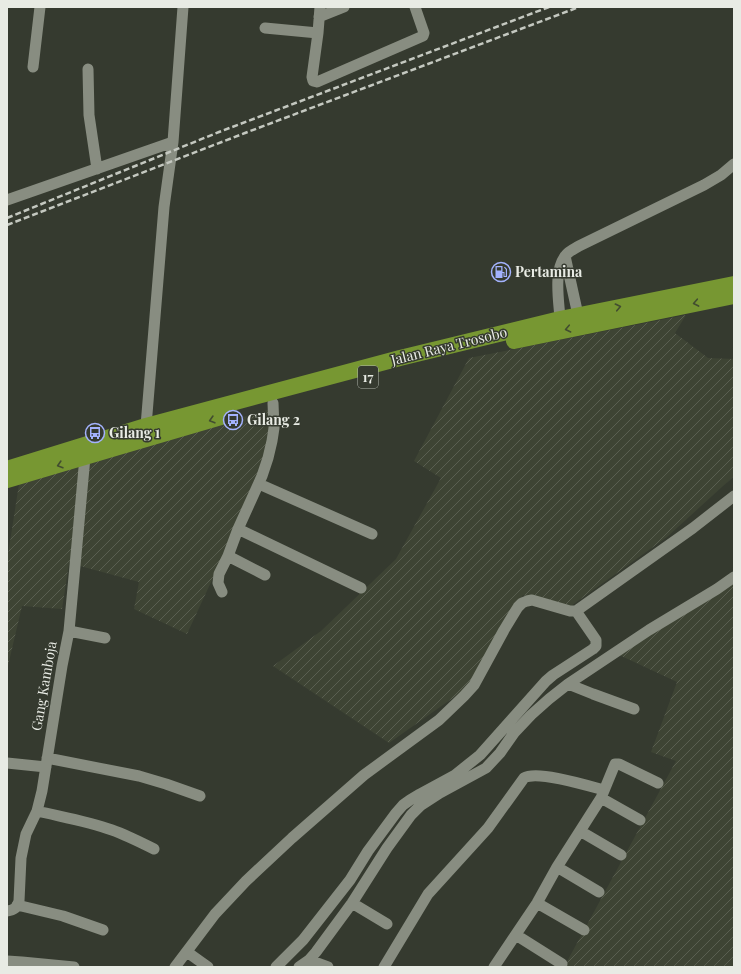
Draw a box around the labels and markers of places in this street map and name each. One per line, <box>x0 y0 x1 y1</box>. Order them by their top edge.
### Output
fuel station icon: Pertamina <box>490 261 512 283</box>
place label: Pertamina <box>515 262 583 281</box>
bus stop icon: Gilang 2 <box>222 409 244 431</box>
place label: Gilang 2 <box>247 410 300 429</box>
bus stop icon: Gilang 1 <box>84 422 106 444</box>
place label: Gilang 1 <box>109 423 160 442</box>

